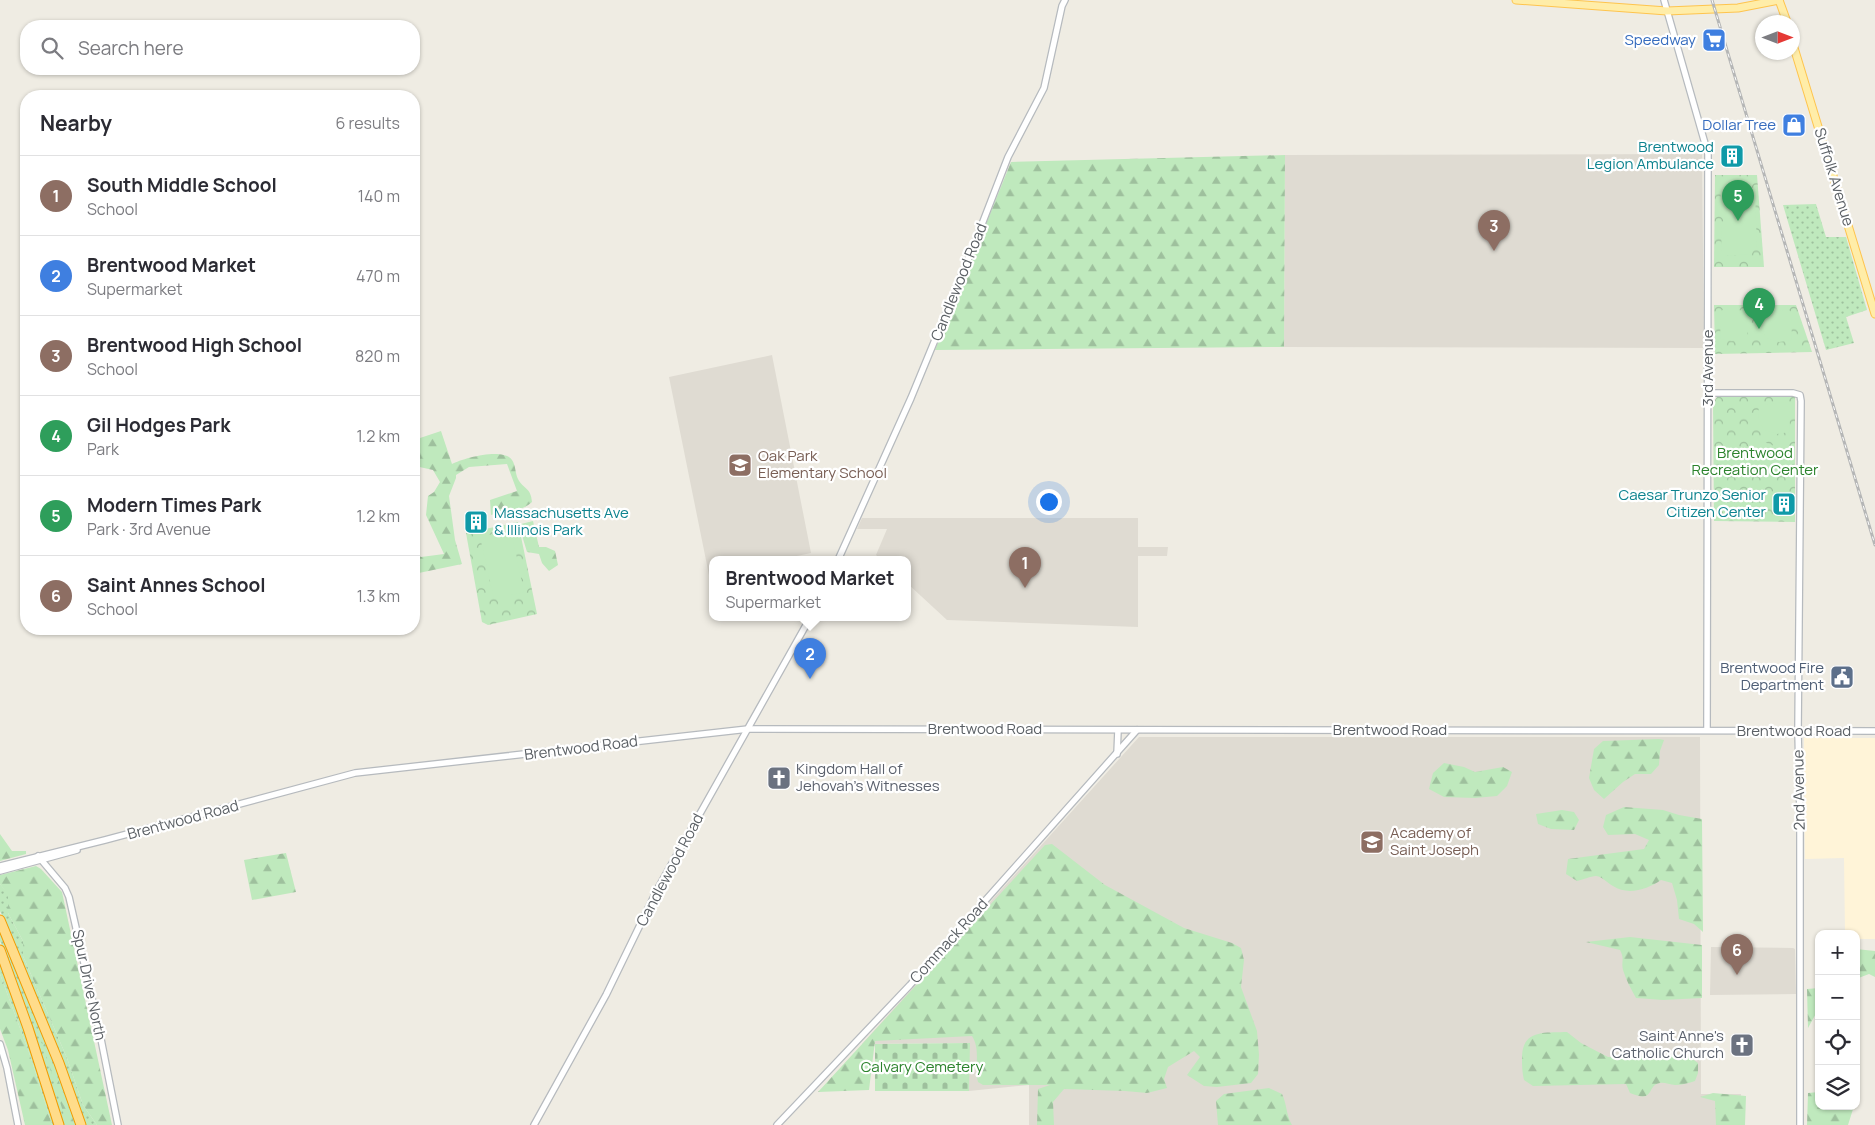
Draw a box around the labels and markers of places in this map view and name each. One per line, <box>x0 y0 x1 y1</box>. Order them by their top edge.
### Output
supermarket icon: Speedway <box>1701 27 1727 53</box>
place label: Speedway <box>1625 29 1696 50</box>
shop icon: Dollar Tree <box>1781 112 1807 138</box>
place label: Dollar Tree <box>1702 114 1776 135</box>
place label: Brentwood Legion Ambulance <box>1587 136 1714 174</box>
building icon: Brentwood Legion Ambulance <box>1719 143 1745 169</box>
pin: 5 <box>1722 180 1754 221</box>
pin: 3 <box>1478 210 1510 251</box>
pin: 4 <box>1743 288 1775 329</box>
place label: Oak Park Elementary School <box>758 445 887 483</box>
school or university icon: Oak Park Elementary School <box>727 452 753 478</box>
place label: Caesar Trunzo Senior Citizen Center <box>1618 484 1767 522</box>
building icon: Caesar Trunzo Senior Citizen Center <box>1771 491 1797 517</box>
place label: Massachusetts Ave & Illinois Park <box>494 502 629 540</box>
building icon: Massachusetts Ave & Illinois Park <box>463 509 489 535</box>
pin: 1 <box>1009 547 1041 588</box>
pin: 2 <box>794 638 826 679</box>
place label: Brentwood Fire Department <box>1720 657 1824 695</box>
public building icon: Brentwood Fire Department <box>1829 664 1855 690</box>
place label: Kingdom Hall of Jehovah’s Witnesses <box>796 758 940 796</box>
church icon: Kingdom Hall of Jehovah’s Witnesses <box>766 765 792 791</box>
place label: Academy of Saint Joseph <box>1390 822 1479 860</box>
school or university icon: Academy of Saint Joseph <box>1359 829 1385 855</box>
pin: 6 <box>1721 934 1753 975</box>
place label: Saint Anne's Catholic Church <box>1612 1025 1724 1063</box>
church icon: Saint Anne's Catholic Church <box>1729 1032 1755 1058</box>

